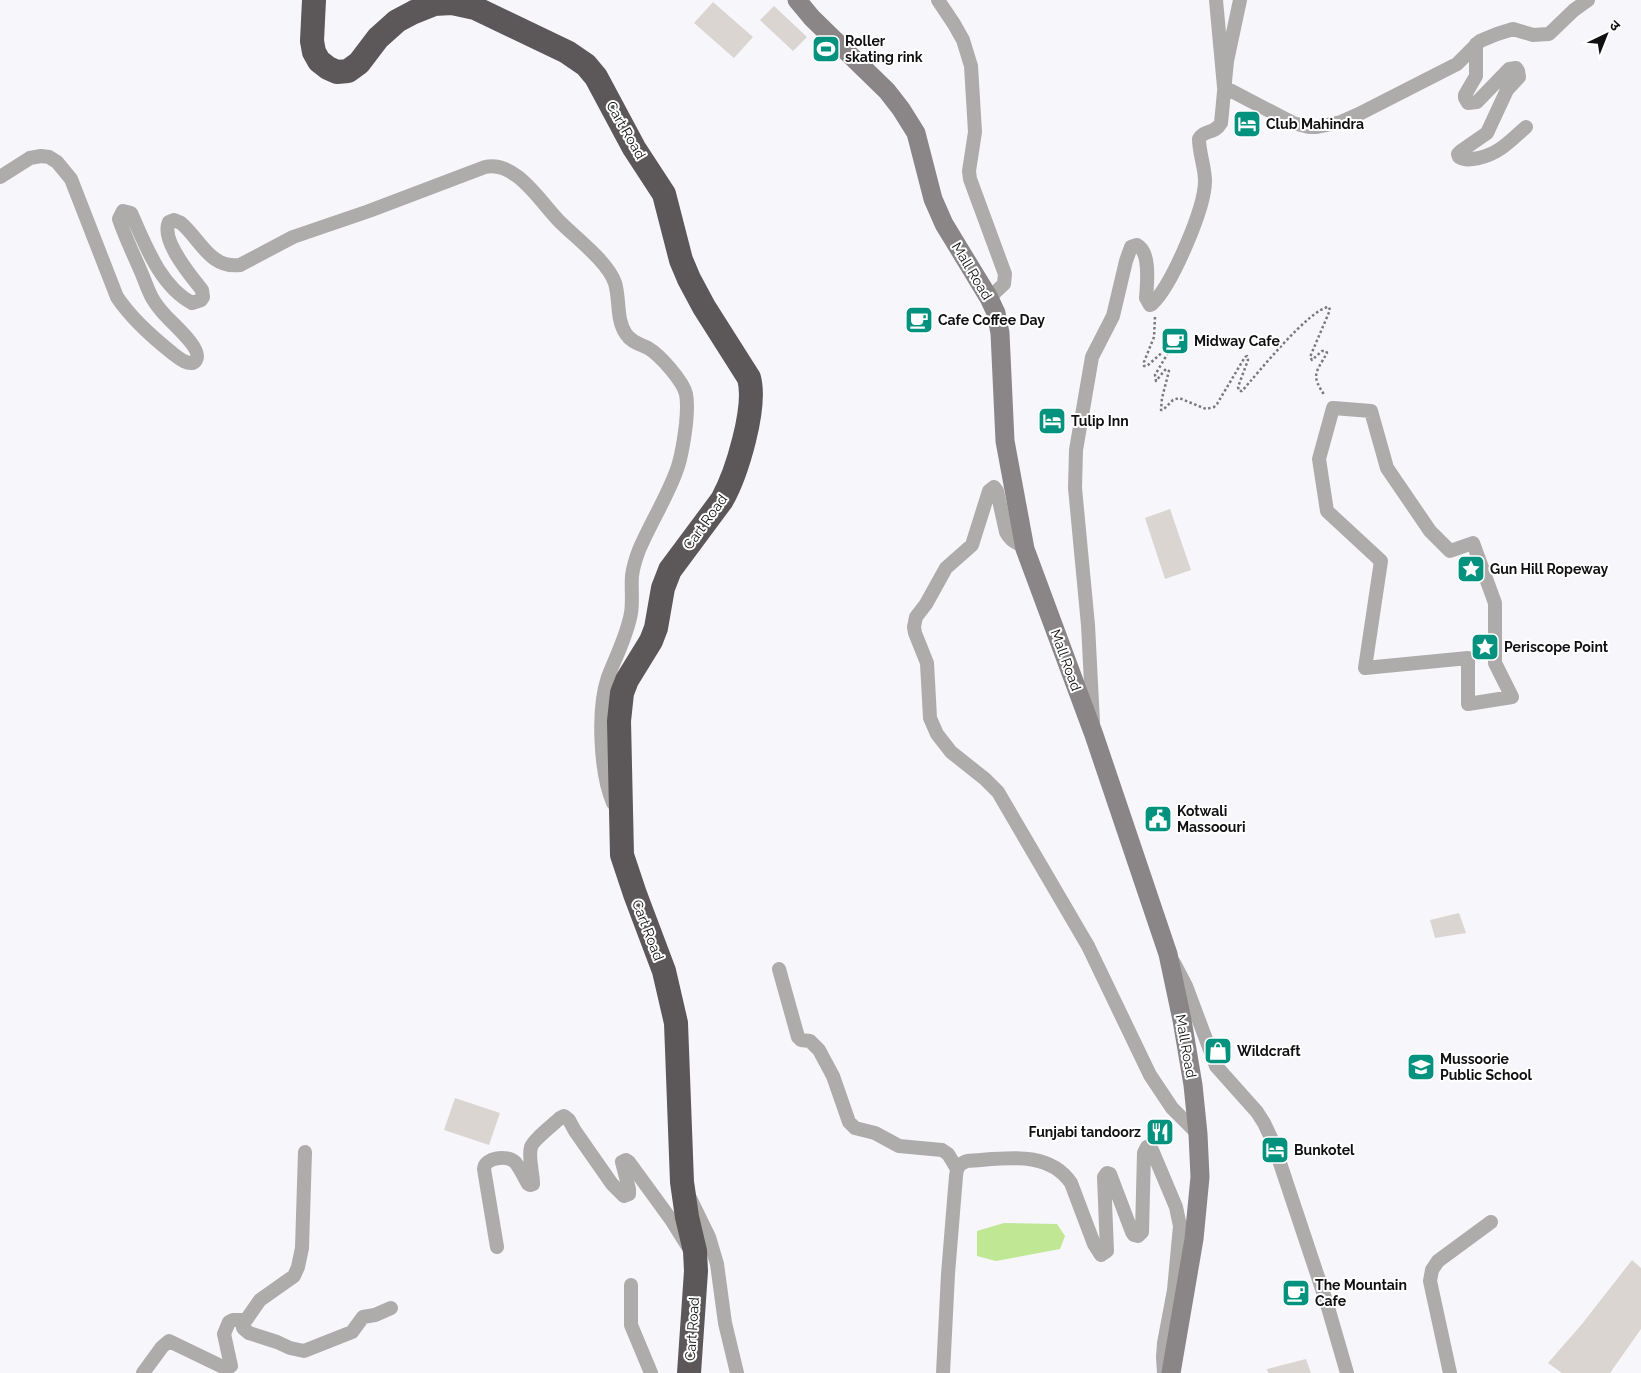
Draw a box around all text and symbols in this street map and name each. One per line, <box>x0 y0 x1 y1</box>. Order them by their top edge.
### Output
north arrow <box>1581 10 1631 60</box>
text: उ <box>1606 17 1624 35</box>
place label: Roller skating rink <box>845 33 923 65</box>
sports icon: Roller skating rink <box>811 34 841 64</box>
street label: Cart Road <box>603 98 649 162</box>
hotel icon: Club Mahindra <box>1232 109 1262 139</box>
place label: Club Mahindra <box>1266 116 1364 132</box>
street label: Mall Road <box>949 239 995 303</box>
cafe icon: Cafe Coffee Day <box>904 305 934 335</box>
place label: Cafe Coffee Day <box>938 312 1045 328</box>
cafe icon: Midway Cafe <box>1160 326 1190 356</box>
place label: Midway Cafe <box>1194 333 1280 349</box>
hotel icon: Tulip Inn <box>1037 406 1067 436</box>
place label: Tulip Inn <box>1071 413 1129 429</box>
street label: Cart Road <box>680 491 730 553</box>
place icon: Gun Hill Ropeway <box>1456 554 1486 584</box>
place label: Gun Hill Ropeway <box>1490 561 1608 577</box>
street label: Mall Road <box>1048 627 1084 693</box>
place icon: Periscope Point <box>1470 632 1500 662</box>
place label: Periscope Point <box>1504 639 1609 655</box>
place label: Kotwali Massoouri <box>1177 803 1246 835</box>
public building icon: Kotwali Massoouri <box>1143 804 1173 834</box>
street label: Cart Road <box>629 897 667 963</box>
street label: Mall Road <box>1173 1013 1199 1079</box>
shop icon: Wildcraft <box>1203 1036 1233 1066</box>
place label: Wildcraft <box>1237 1043 1301 1059</box>
place label: Mussoorie Public School <box>1440 1051 1532 1083</box>
school or university icon: Mussoorie Public School <box>1406 1052 1436 1082</box>
restaurant icon: Funjabi tandoorz <box>1145 1117 1175 1147</box>
place label: Funjabi tandoorz <box>1028 1124 1141 1140</box>
hotel icon: Bunkotel <box>1260 1135 1290 1165</box>
place label: Bunkotel <box>1294 1142 1355 1158</box>
place label: The Mountain Cafe <box>1315 1277 1407 1309</box>
cafe icon: The Mountain Cafe <box>1281 1278 1311 1308</box>
street label: Cart Road <box>682 1297 702 1361</box>

